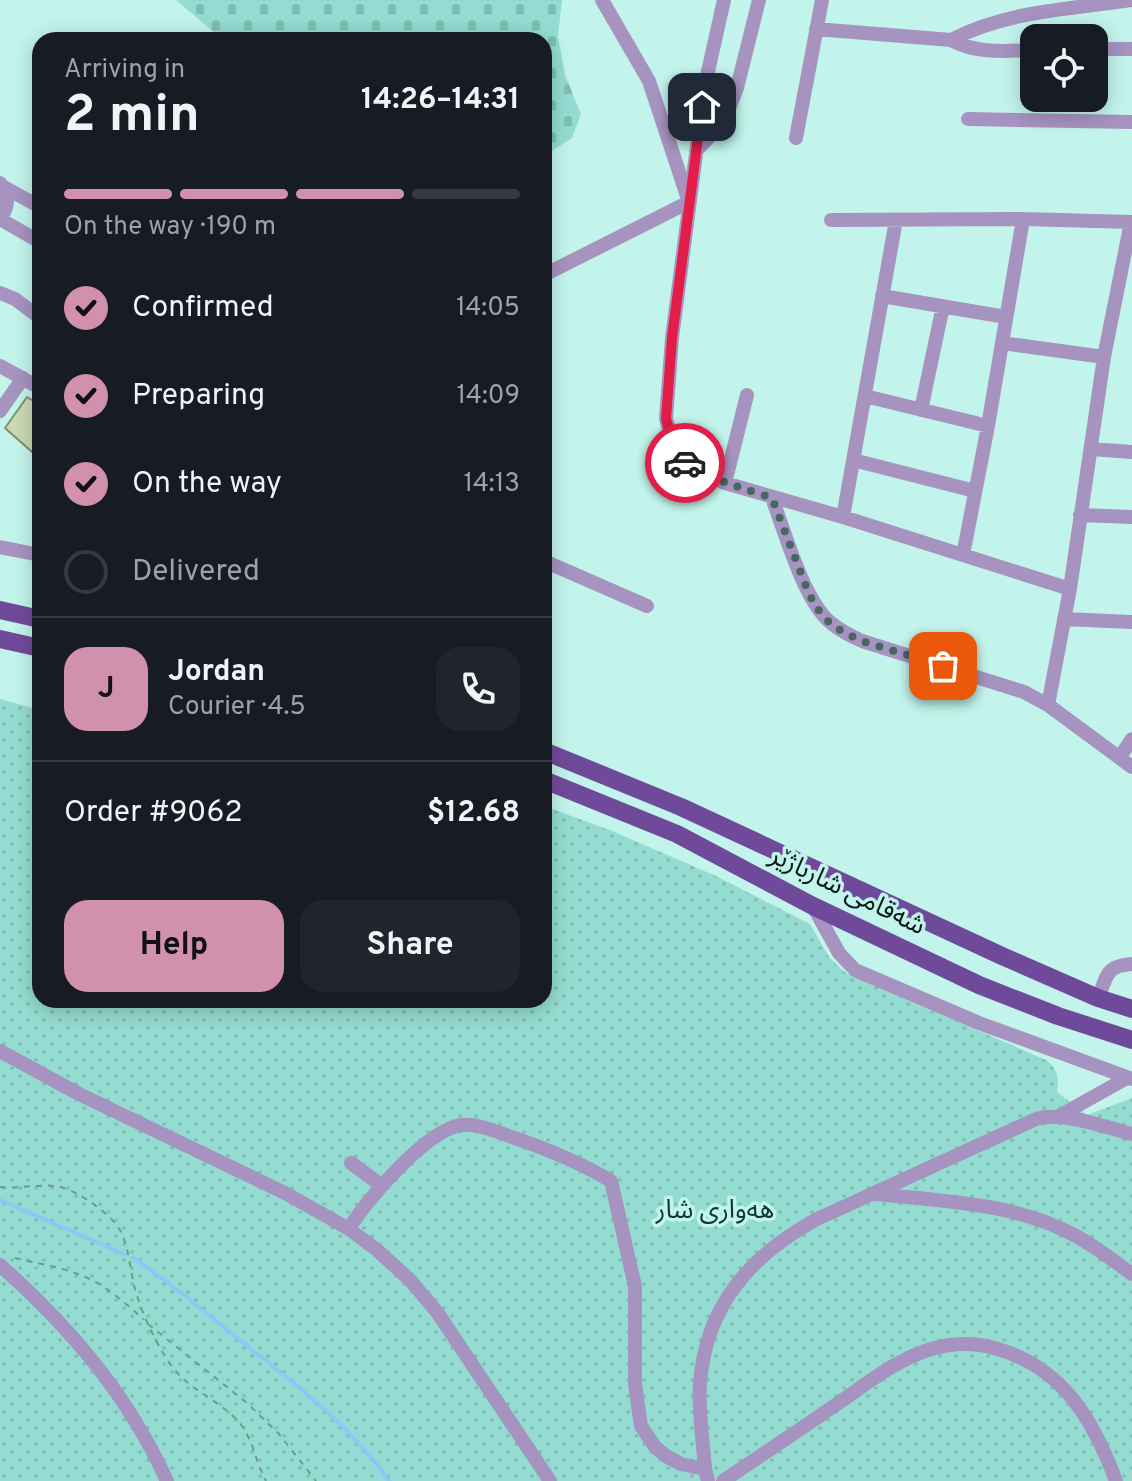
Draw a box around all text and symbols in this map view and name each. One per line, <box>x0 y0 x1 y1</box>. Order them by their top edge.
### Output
map controls <box>1020 24 1108 112</box>
button: locate <box>1020 24 1108 112</box>
text: Arriving in <box>64 54 185 87</box>
pin <box>668 73 736 141</box>
text: 14:26–14:31 <box>361 82 520 119</box>
text: 2 min <box>64 84 200 150</box>
icon: home <box>680 85 724 129</box>
text: On the way · 190 m <box>64 211 276 244</box>
icon: check <box>64 286 108 330</box>
text: Confirmed <box>132 290 274 327</box>
text: 14:05 <box>456 292 520 325</box>
icon: check <box>64 374 108 418</box>
text: Preparing <box>132 378 265 415</box>
text: 14:09 <box>457 380 520 413</box>
courier <box>645 423 725 503</box>
icon: car <box>663 441 707 485</box>
icon: check <box>64 462 108 506</box>
text: On the way <box>132 466 282 503</box>
text: 14:13 <box>463 468 520 501</box>
text: Delivered <box>132 554 260 591</box>
pin <box>909 632 977 700</box>
icon: bag <box>921 644 965 688</box>
button: phone <box>436 647 520 731</box>
text: Jordan <box>168 654 265 691</box>
text: J <box>98 671 114 708</box>
text: Courier · 4.5 <box>168 691 306 724</box>
text: Order #9062 <box>64 795 243 832</box>
text: $12.68 <box>427 795 520 832</box>
street label: شەقامی شارباژێر <box>763 840 930 944</box>
button: Help <box>64 900 284 992</box>
button: Share <box>300 900 520 992</box>
park label: هەواری شار <box>655 1195 774 1228</box>

